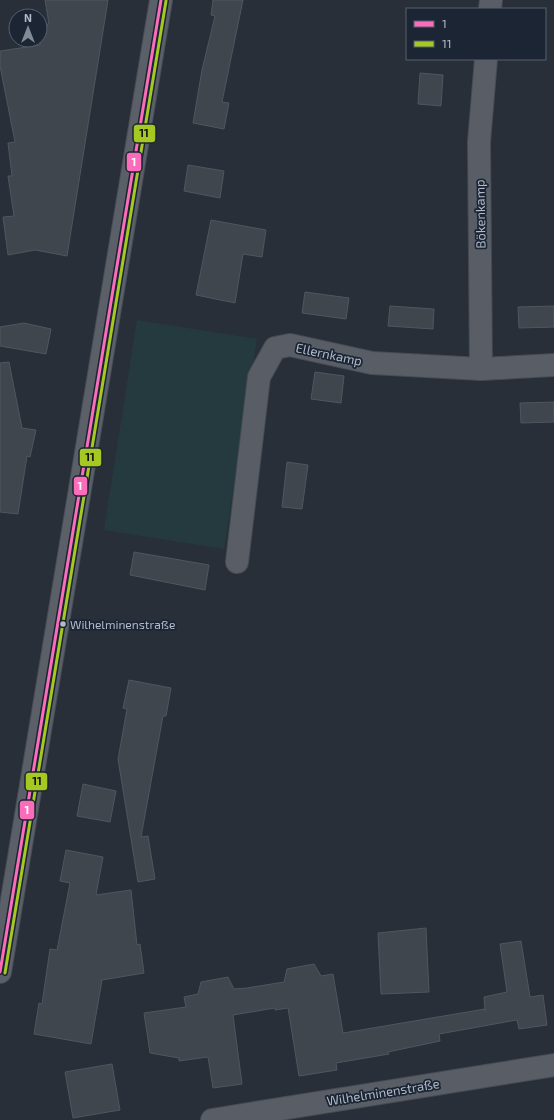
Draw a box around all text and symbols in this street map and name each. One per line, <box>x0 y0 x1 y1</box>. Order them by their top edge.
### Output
north arrow <box>8 8 48 48</box>
legend <box>406 8 546 60</box>
text: N <box>24 11 32 24</box>
text: 1 <box>442 16 447 30</box>
text: 11 <box>442 36 452 50</box>
line badge: 11 <box>133 124 156 143</box>
text: 11 <box>139 126 149 139</box>
line badge: 1 <box>126 152 142 172</box>
text: 1 <box>132 155 136 168</box>
street label: Bökenkamp <box>471 179 489 249</box>
street label: Ellernkamp <box>294 339 364 369</box>
line badge: 11 <box>79 448 102 467</box>
text: 11 <box>85 450 95 463</box>
line badge: 1 <box>73 476 88 496</box>
text: 1 <box>78 479 82 492</box>
place label: Wilhelminenstraße <box>70 617 175 631</box>
marker: Wilhelminenstraße <box>58 619 68 629</box>
line badge: 11 <box>25 772 48 791</box>
text: 11 <box>32 774 42 787</box>
line badge: 1 <box>19 800 35 820</box>
text: 1 <box>25 803 29 816</box>
street label: Wilhelminenstraße <box>325 1075 441 1109</box>

